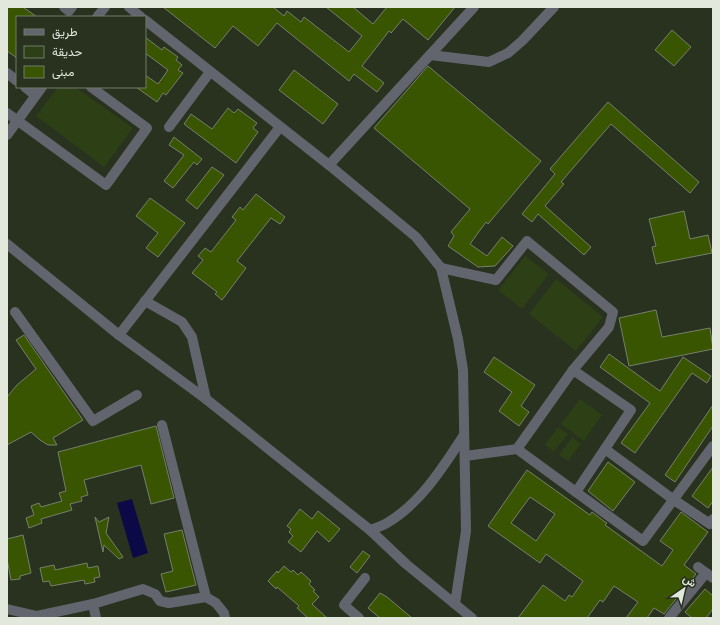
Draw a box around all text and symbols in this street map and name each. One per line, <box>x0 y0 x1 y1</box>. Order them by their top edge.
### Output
legend <box>16 16 146 88</box>
text: طريق <box>52 24 78 40</box>
text: حديقة <box>52 44 82 59</box>
text: مبنى <box>52 64 74 80</box>
north arrow <box>664 569 704 609</box>
text: ش <box>680 571 699 590</box>

